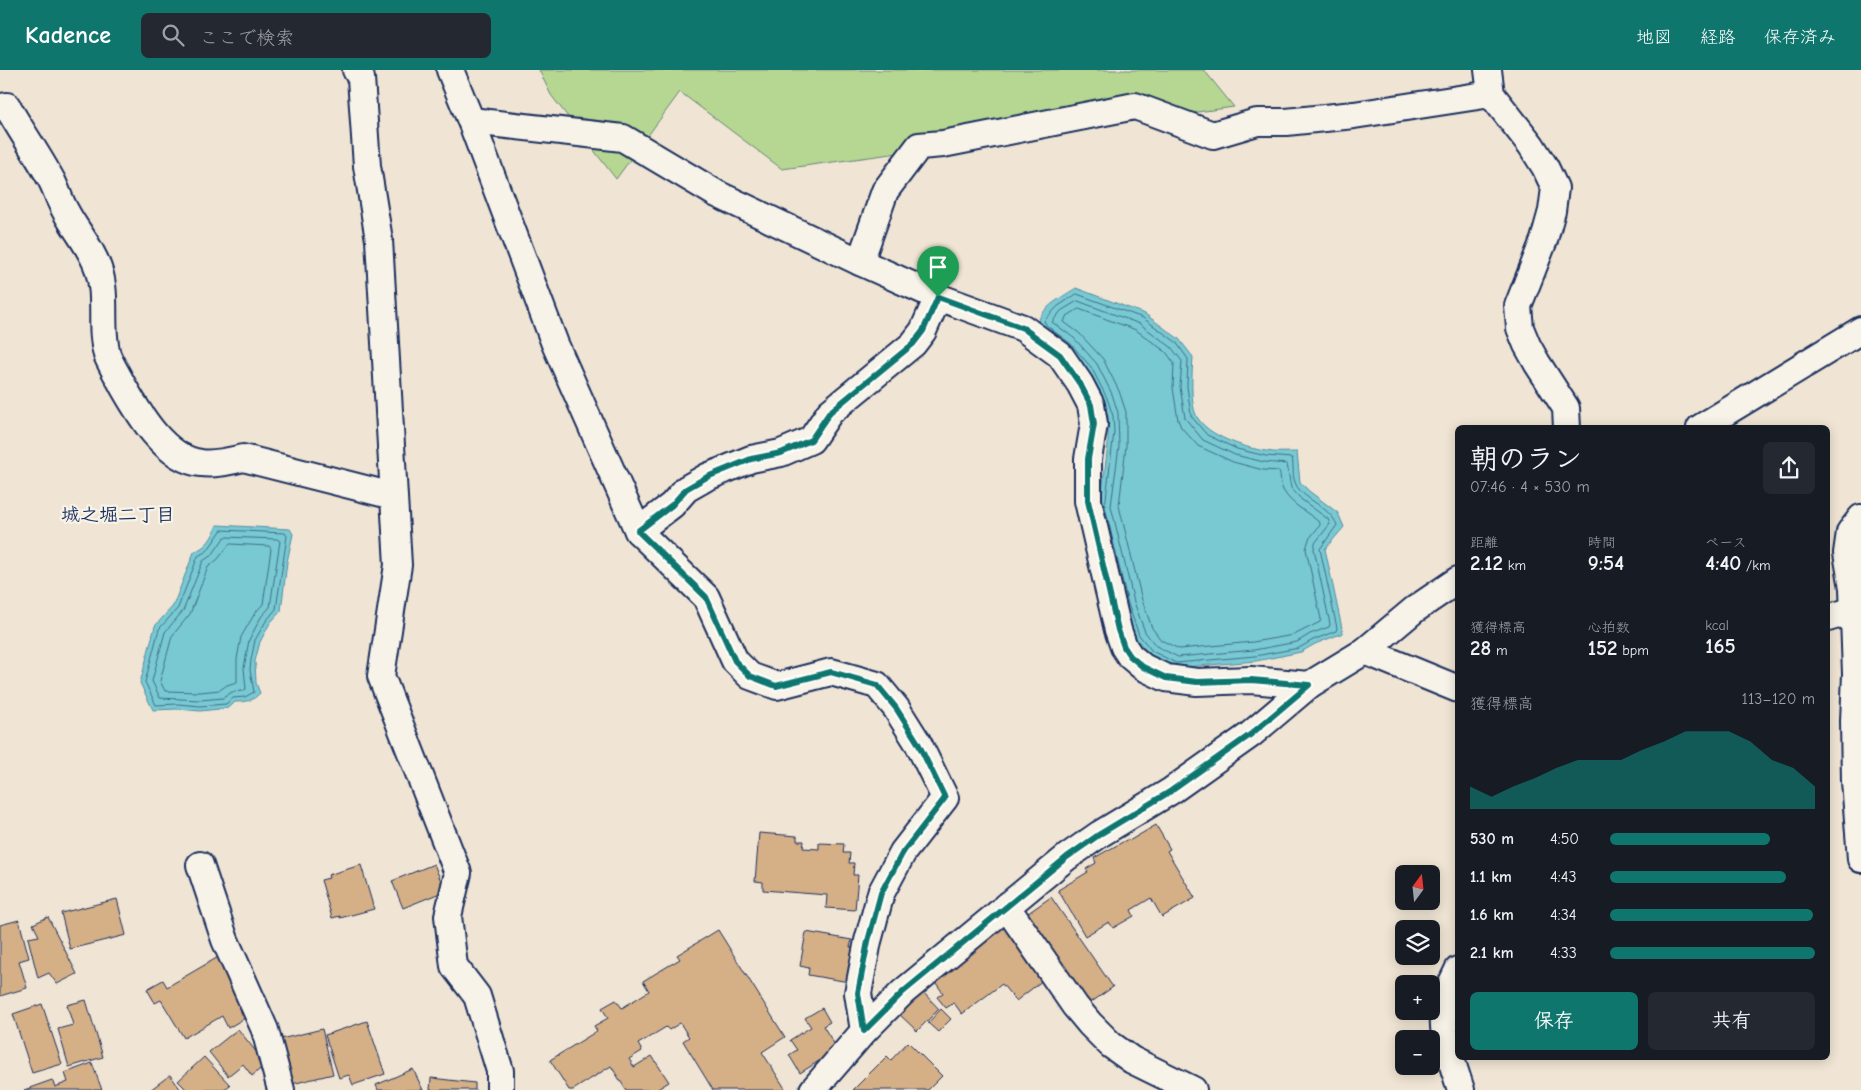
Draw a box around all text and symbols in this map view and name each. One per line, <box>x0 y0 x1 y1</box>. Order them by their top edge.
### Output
search box <box>141 13 491 58</box>
text: Kadence <box>25 21 111 49</box>
icon: search <box>159 21 187 49</box>
text: ここで検索 <box>199 27 294 49</box>
text: 地図 <box>1636 27 1672 48</box>
text: 経路 <box>1700 27 1736 48</box>
text: 保存済み <box>1764 27 1836 48</box>
pin <box>917 246 959 297</box>
icon: arrive <box>924 253 952 281</box>
button: share <box>1763 442 1815 494</box>
text: 朝のラン <box>1470 443 1582 475</box>
text: 07:46 · 4 × 530 m <box>1470 478 1590 496</box>
district label: 城之堀二丁目 <box>61 504 175 526</box>
text: 距離 <box>1470 534 1498 551</box>
text: 時間 <box>1588 534 1616 551</box>
text: ペース <box>1705 534 1747 551</box>
text: 2.12 <box>1470 551 1503 575</box>
text: 9:54 <box>1588 551 1624 575</box>
text: 4:40 <box>1705 551 1741 575</box>
text: km <box>1503 557 1526 574</box>
text: /km <box>1741 557 1771 574</box>
text: kcal <box>1705 617 1729 634</box>
text: 獲得標高 <box>1470 619 1526 636</box>
text: 心拍数 <box>1588 619 1630 636</box>
text: 165 <box>1705 634 1736 658</box>
text: 28 <box>1470 636 1491 660</box>
text: 152 <box>1588 636 1618 660</box>
text: m <box>1491 642 1507 659</box>
text: bpm <box>1618 642 1649 659</box>
text: 113–120 m <box>1742 690 1815 708</box>
text: 獲得標高 <box>1470 695 1534 713</box>
text: 530 m <box>1470 830 1514 848</box>
text: 4:50 <box>1550 830 1579 848</box>
north arrow <box>1395 865 1440 910</box>
map controls <box>1395 865 1440 1075</box>
text: 1.1 km <box>1470 868 1512 886</box>
text: 4:43 <box>1550 868 1576 886</box>
text: 1.6 km <box>1470 906 1514 924</box>
text: 4:34 <box>1550 906 1576 924</box>
button: layers <box>1395 920 1440 965</box>
text: 2.1 km <box>1470 944 1513 962</box>
text: 4:33 <box>1550 944 1577 962</box>
button: + <box>1395 975 1440 1020</box>
button: 保存 <box>1470 992 1638 1050</box>
button: 共有 <box>1648 992 1815 1050</box>
button: − <box>1395 1030 1440 1075</box>

